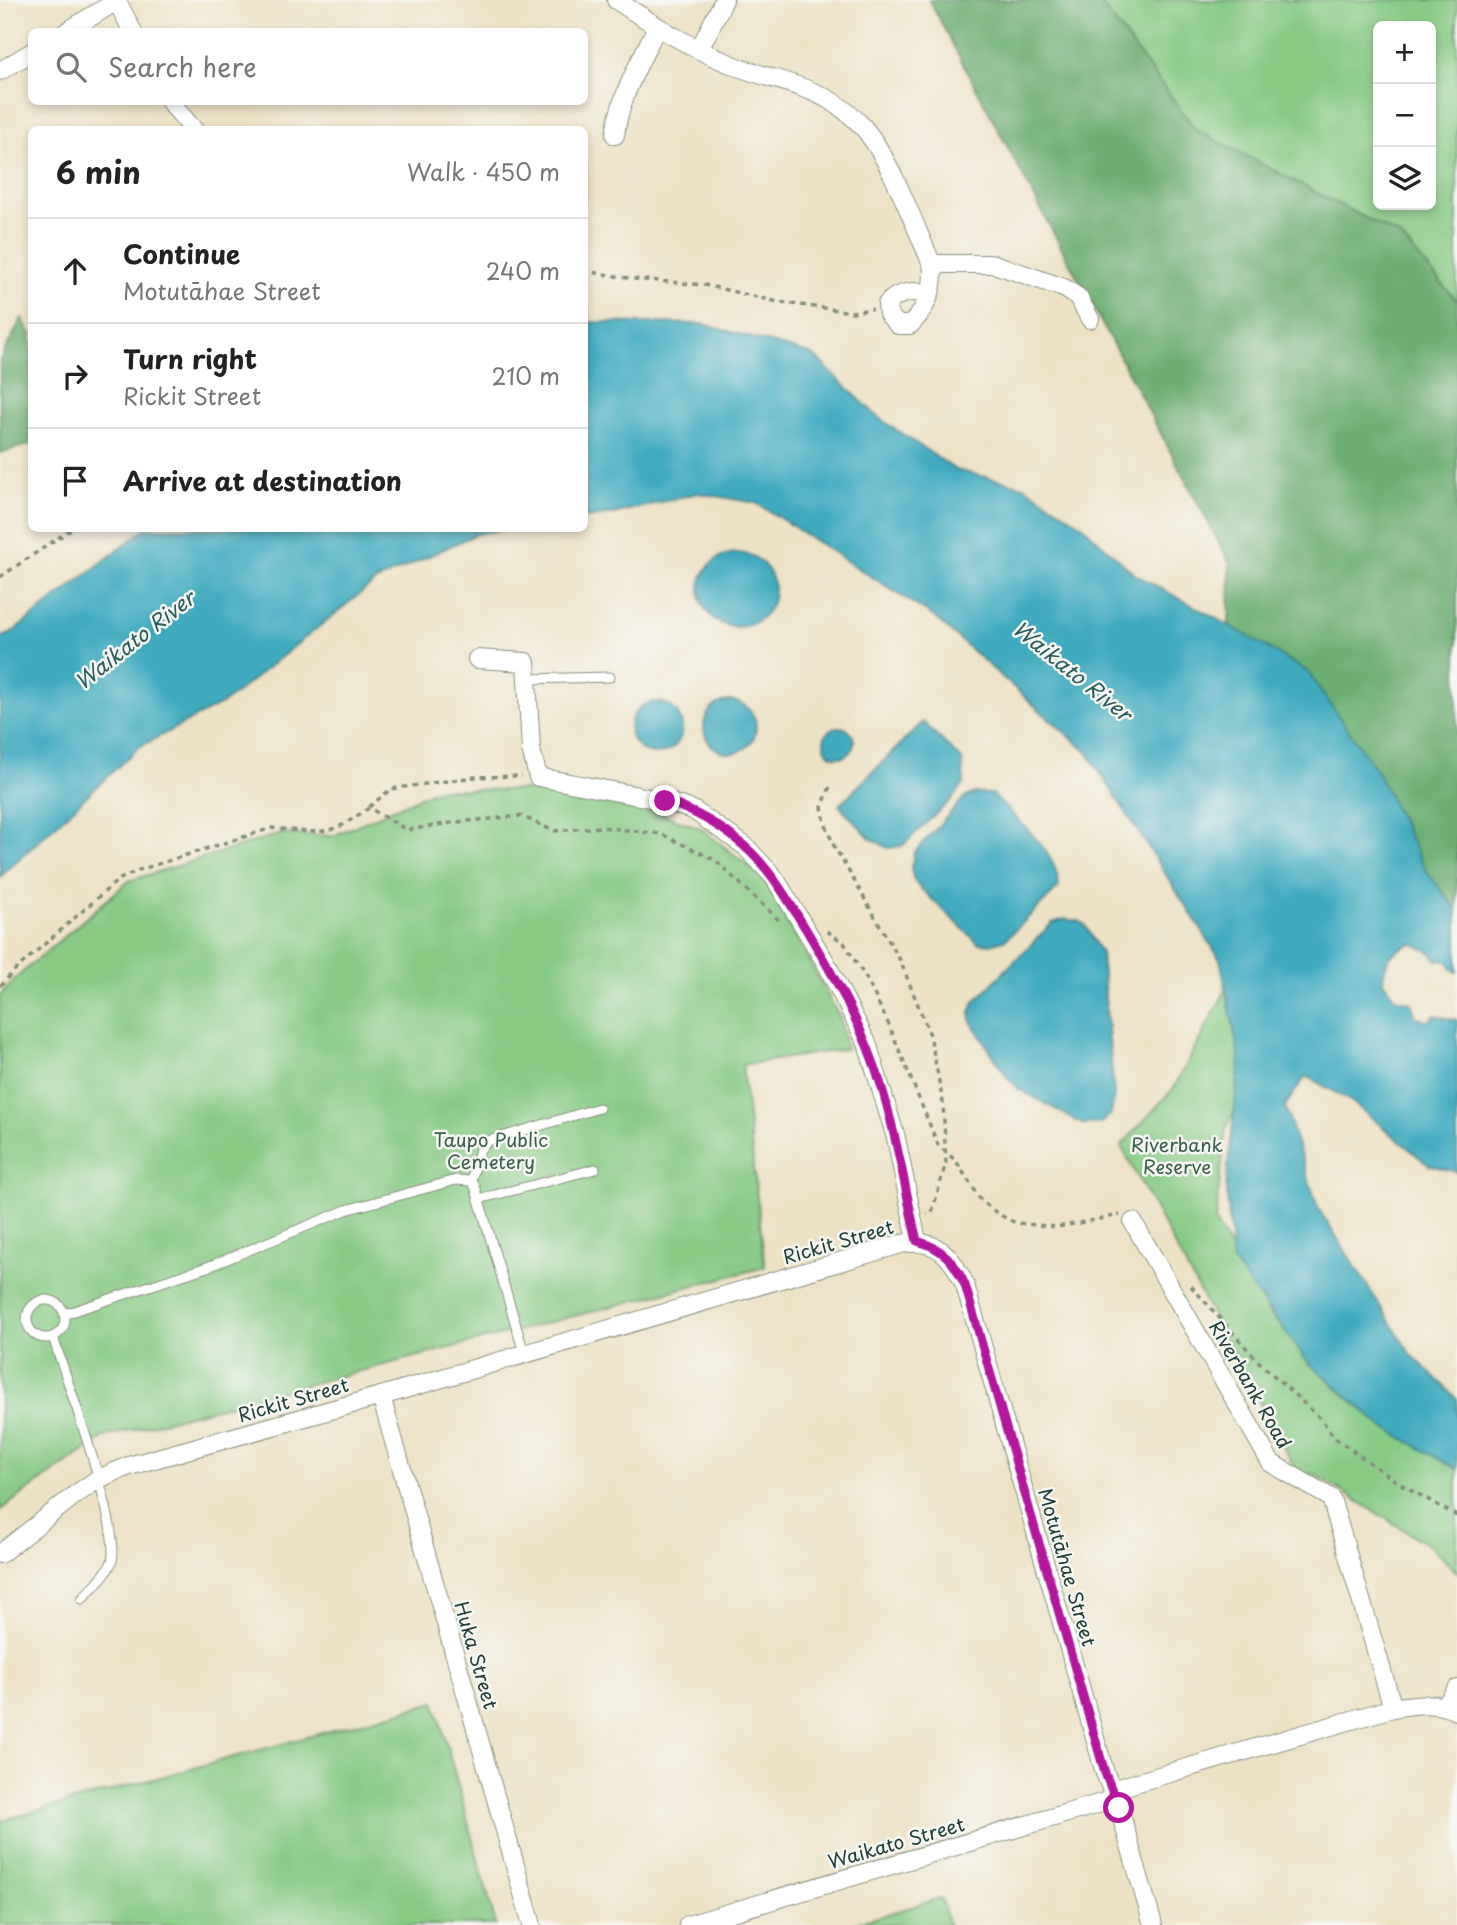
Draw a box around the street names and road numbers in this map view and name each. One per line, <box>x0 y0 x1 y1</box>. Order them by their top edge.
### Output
street label: Rickit Street <box>779 1212 897 1270</box>
street label: Riverbank Road <box>1203 1315 1299 1453</box>
street label: Rickit Street <box>234 1370 352 1428</box>
street label: Motutāhae Street <box>1032 1485 1104 1650</box>
street label: Huka Street <box>448 1598 506 1712</box>
street label: Waikato Street <box>824 1809 968 1875</box>

